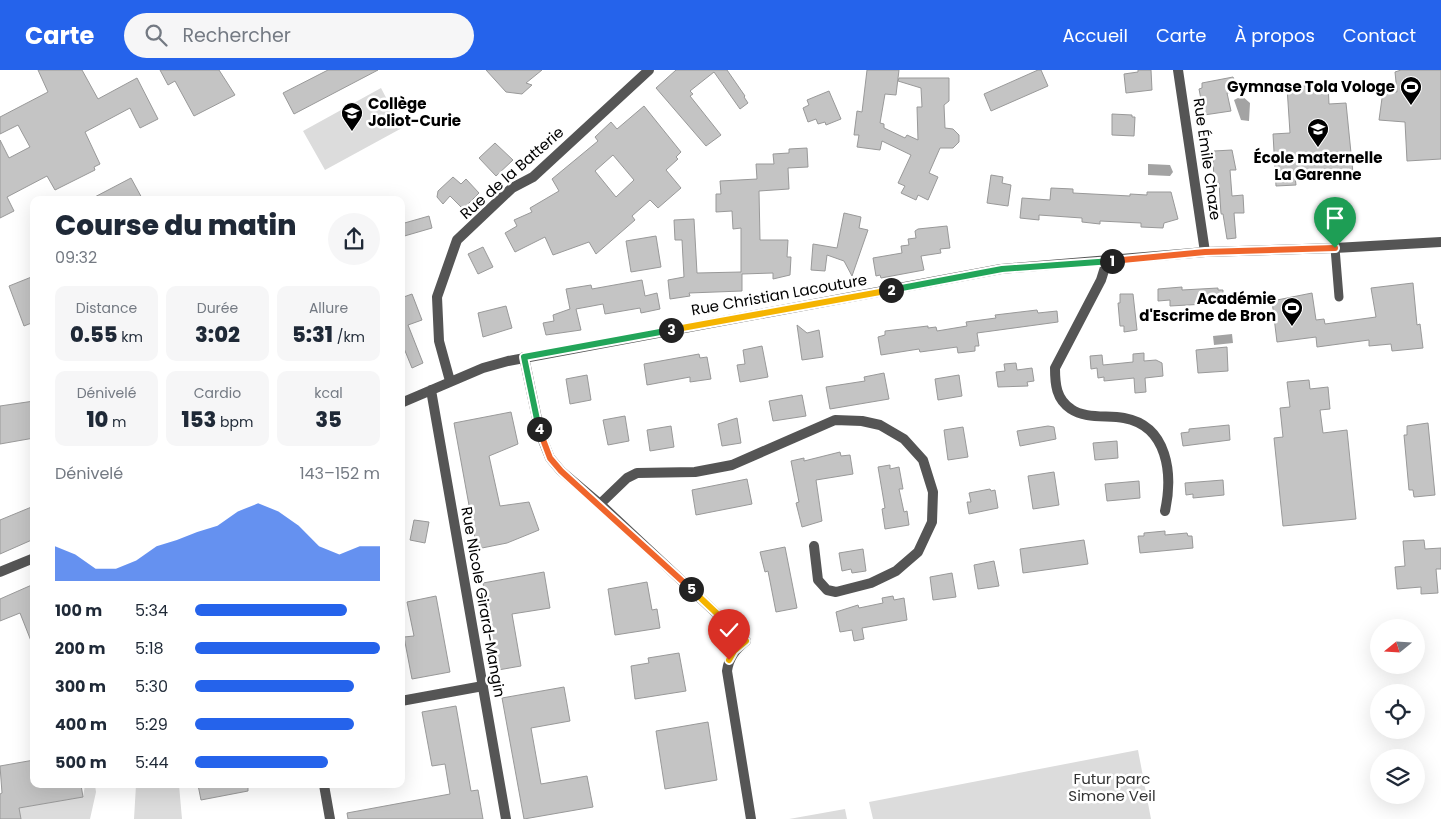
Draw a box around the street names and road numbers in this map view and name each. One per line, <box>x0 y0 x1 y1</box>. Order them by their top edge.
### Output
street label: Rue Émile Chaze <box>1189 96 1226 221</box>
street label: Rue de la Batterie <box>455 122 568 224</box>
street label: Rue Christian Lacouture <box>689 269 868 320</box>
street label: Rue Nicole Girard-Mangin <box>456 505 511 699</box>

